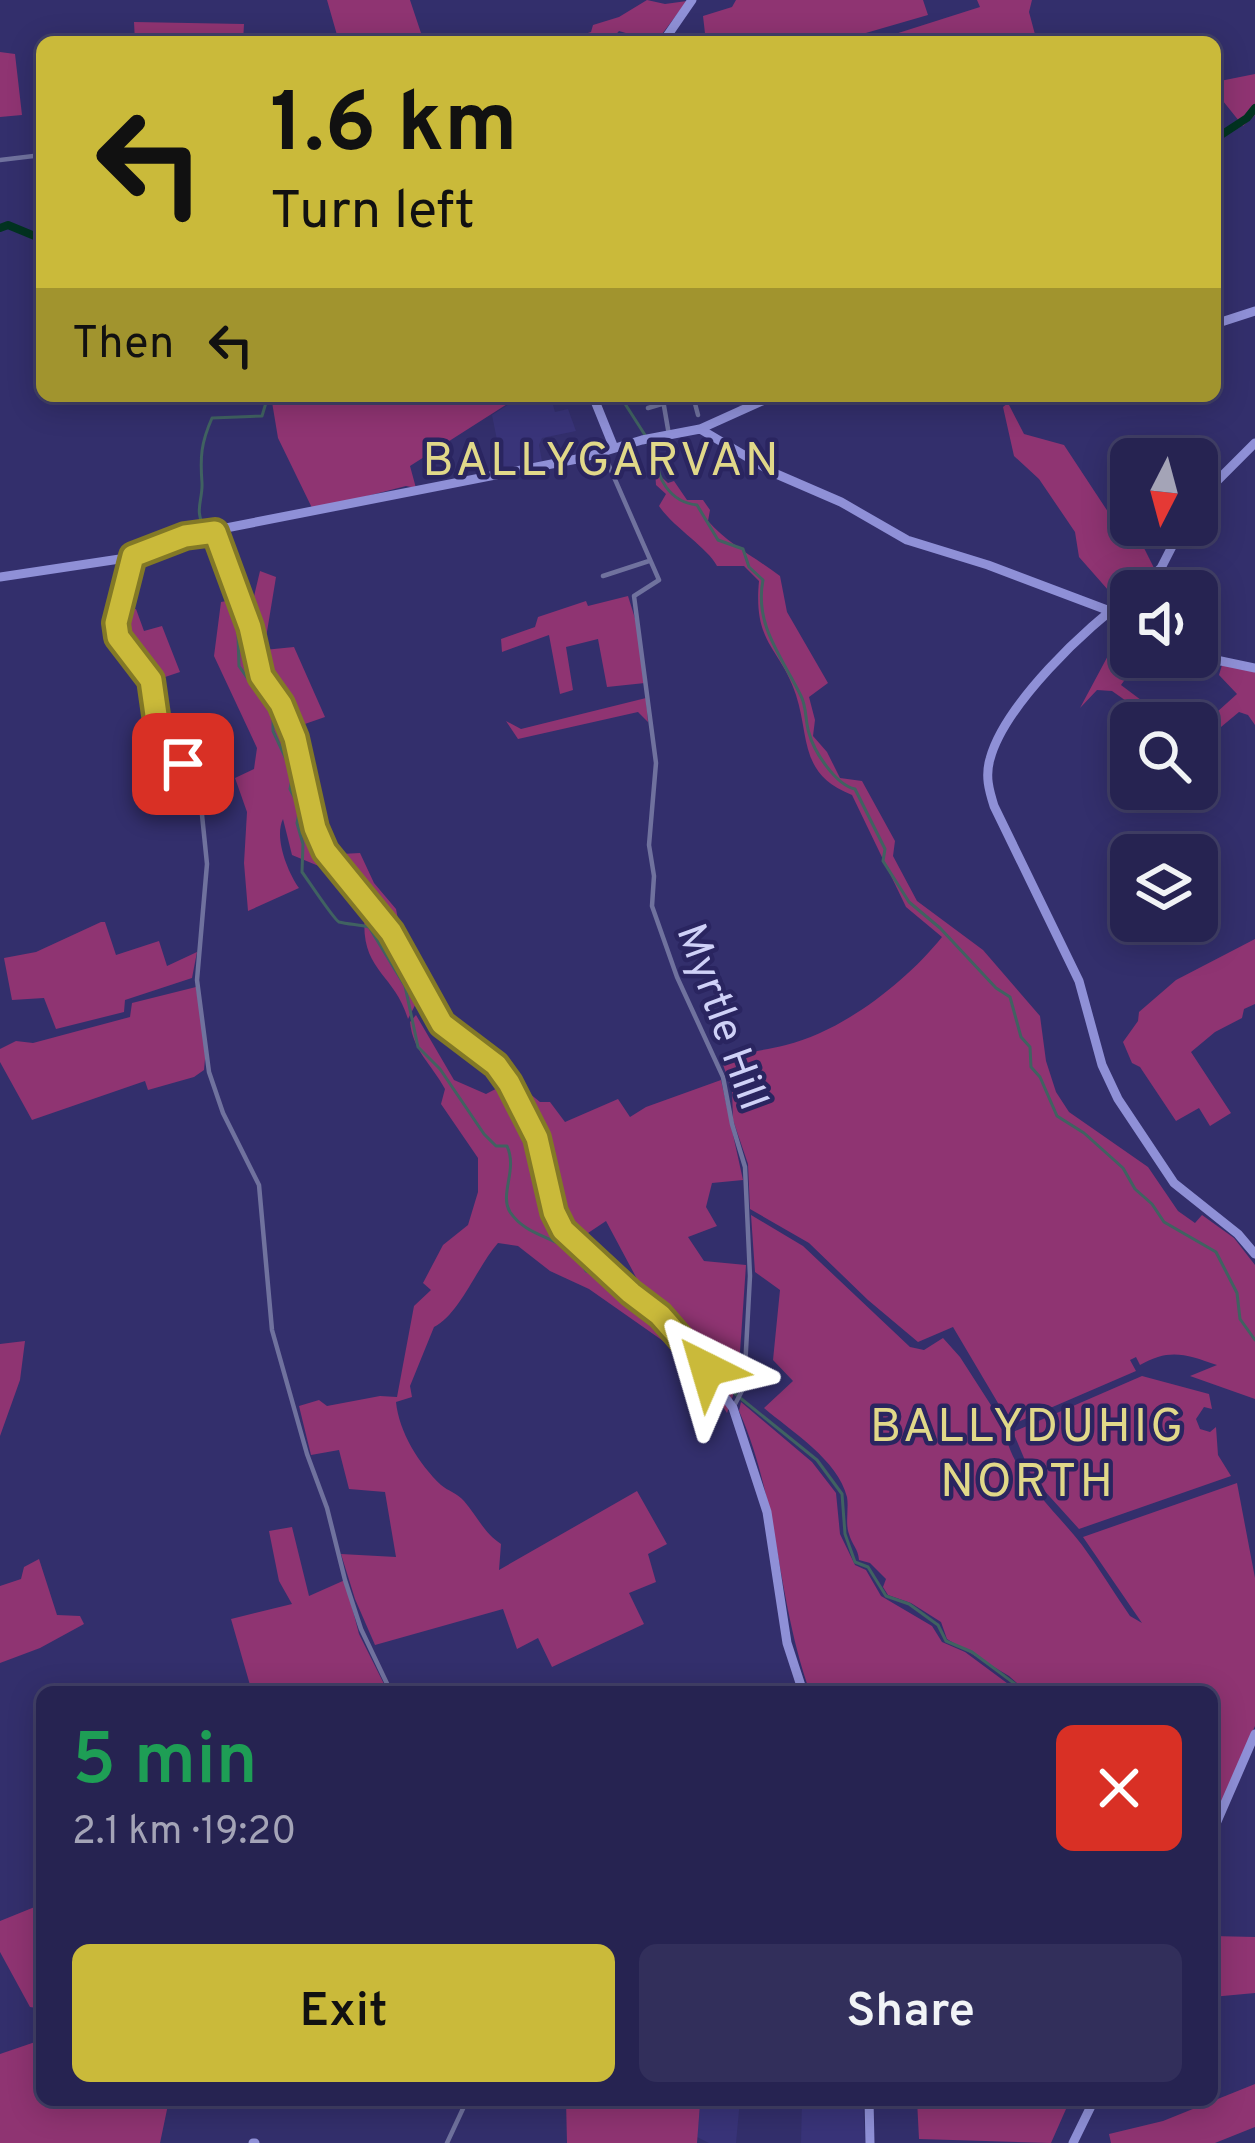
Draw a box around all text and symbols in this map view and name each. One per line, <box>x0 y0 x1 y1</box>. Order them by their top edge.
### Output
text: 1.6 km <box>270 75 518 181</box>
icon: left <box>72 84 228 240</box>
text: Turn left <box>270 179 475 248</box>
icon: left <box>198 312 264 378</box>
text: Then <box>72 317 174 374</box>
district label: BALLYGARVAN <box>422 433 782 493</box>
north arrow <box>1110 438 1218 546</box>
map controls <box>1110 438 1218 942</box>
button: sound <box>1110 570 1218 678</box>
button: search <box>1110 702 1218 810</box>
pin <box>132 713 234 815</box>
icon: arrive <box>150 731 216 797</box>
button: layers <box>1110 834 1218 942</box>
street label: Myrtle Hill <box>662 917 778 1118</box>
position arrow <box>644 1306 770 1432</box>
district label: BALLYDUHIG NORTH <box>870 1399 1186 1514</box>
text: 5 min <box>72 1718 258 1810</box>
button: close <box>1056 1725 1182 1851</box>
text: 2.1 km · 19:20 <box>72 1809 296 1858</box>
button: Exit <box>72 1944 615 2082</box>
button: Share <box>639 1944 1182 2082</box>

